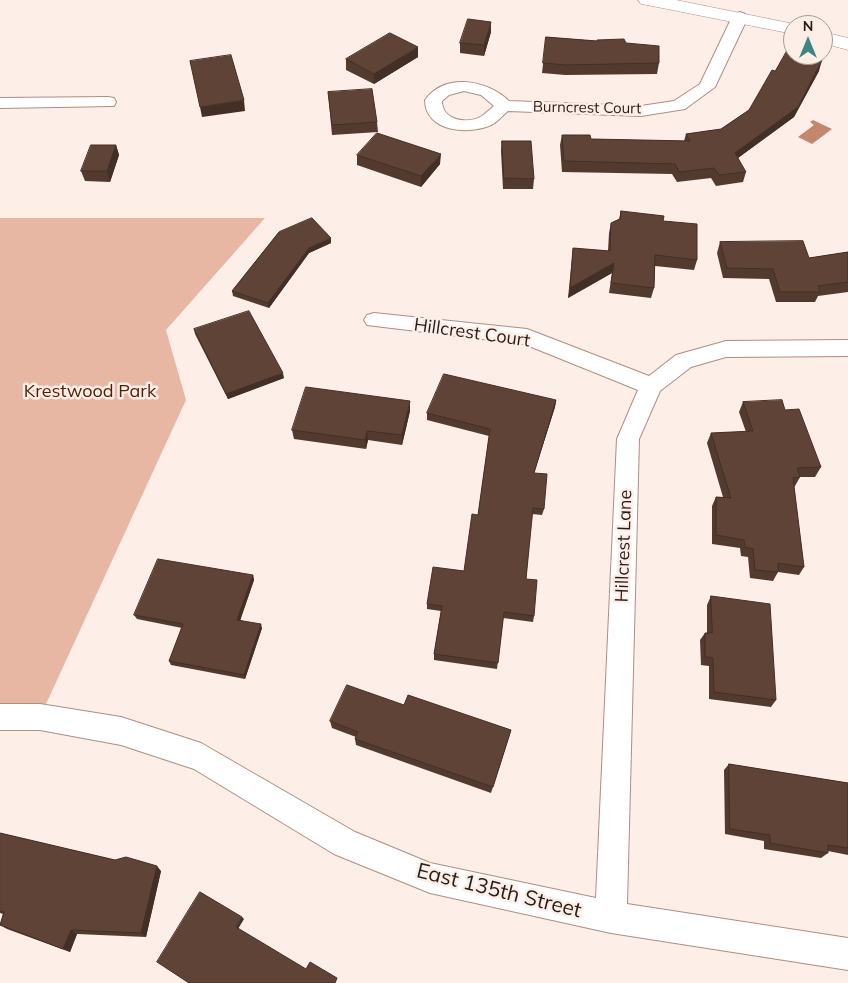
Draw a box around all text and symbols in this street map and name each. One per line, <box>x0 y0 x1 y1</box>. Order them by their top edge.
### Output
north arrow <box>783 15 833 65</box>
text: N <box>803 17 813 35</box>
street label: Burncrest Court <box>533 98 641 118</box>
street label: Hillcrest Court <box>412 314 532 352</box>
park label: Krestwood Park <box>24 381 156 403</box>
street label: Hillcrest Lane <box>611 489 637 603</box>
street label: East 135th Street <box>414 858 584 924</box>

